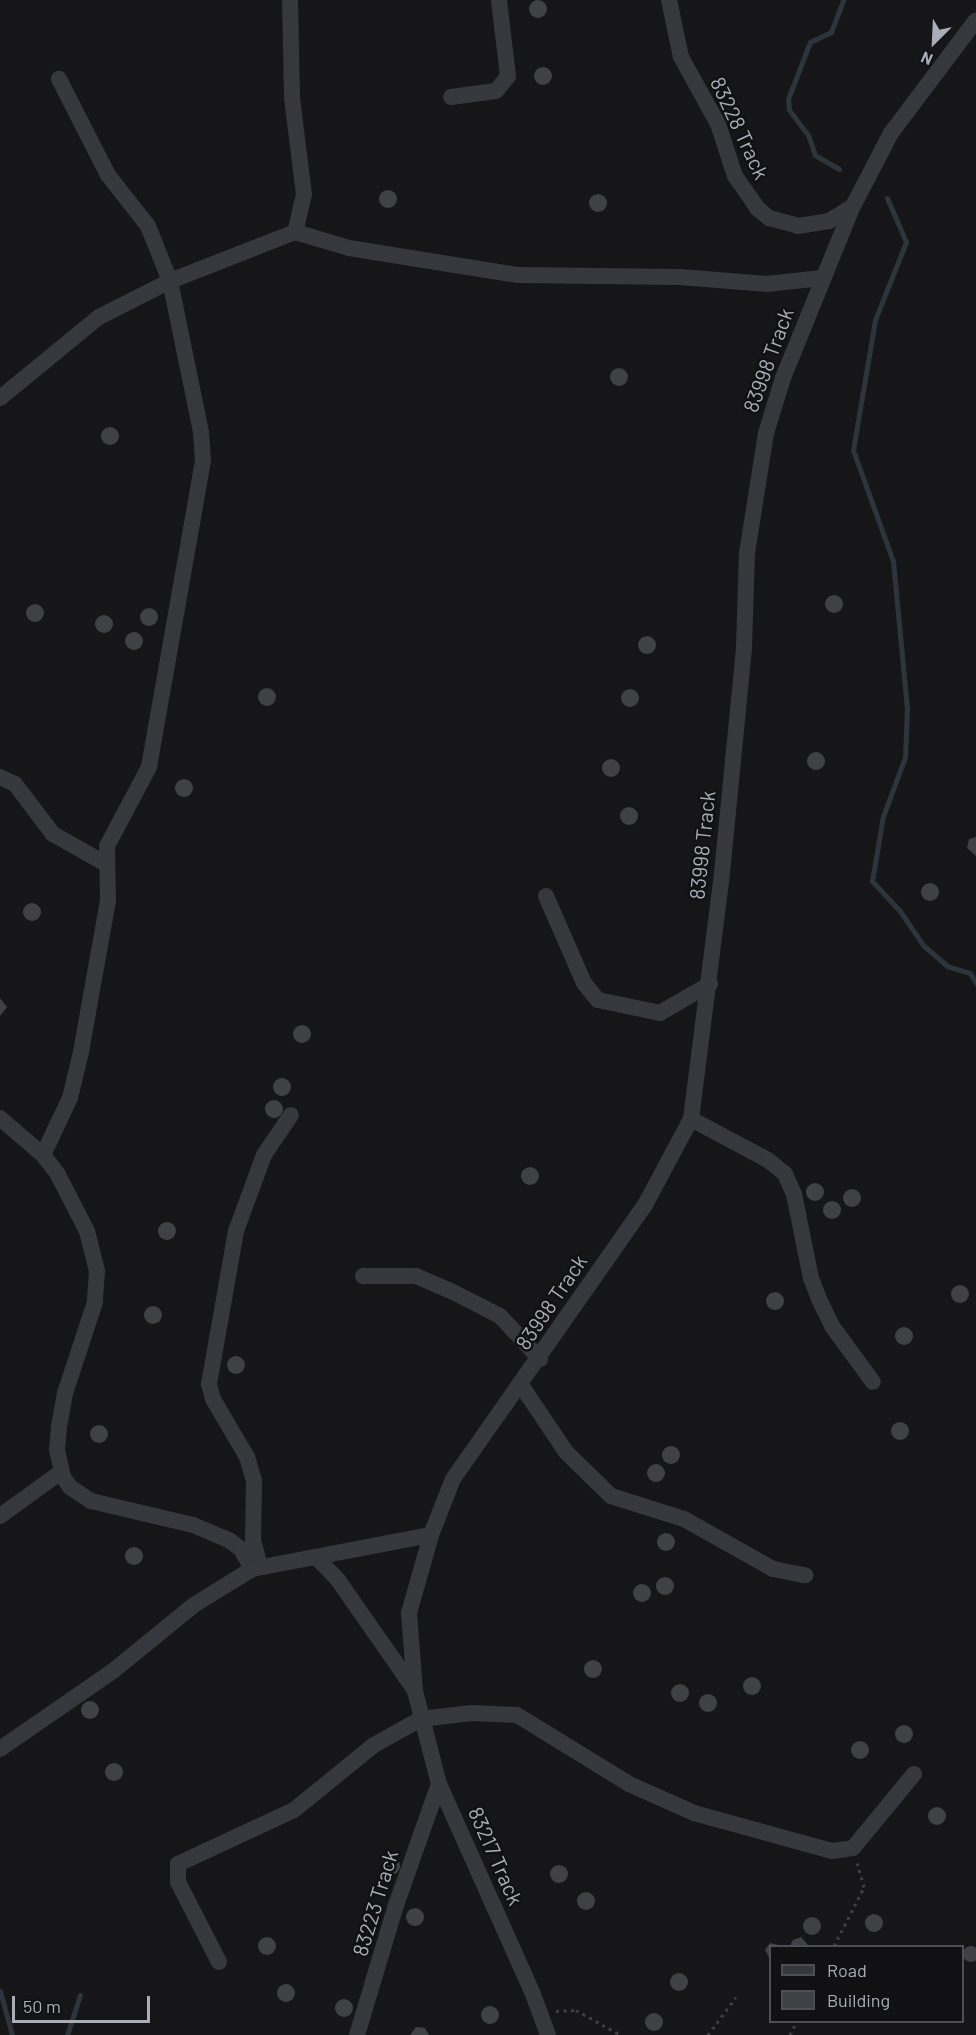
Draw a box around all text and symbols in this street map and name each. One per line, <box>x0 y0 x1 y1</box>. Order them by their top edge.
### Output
north arrow <box>904 12 964 72</box>
text: N <box>918 48 935 70</box>
street label: 83228 Track <box>705 73 775 183</box>
street label: 83998 Track <box>737 304 799 416</box>
street label: 83998 Track <box>684 789 720 901</box>
street label: 83998 Track <box>510 1250 592 1354</box>
street label: 83217 Track <box>463 1803 529 1909</box>
street label: 83223 Track <box>347 1847 403 1959</box>
legend <box>769 1945 964 2023</box>
text: Road <box>827 1959 867 1981</box>
scale bar <box>15 1984 153 2022</box>
text: Building <box>827 1989 890 2011</box>
text: 50 m <box>23 1995 61 2017</box>

